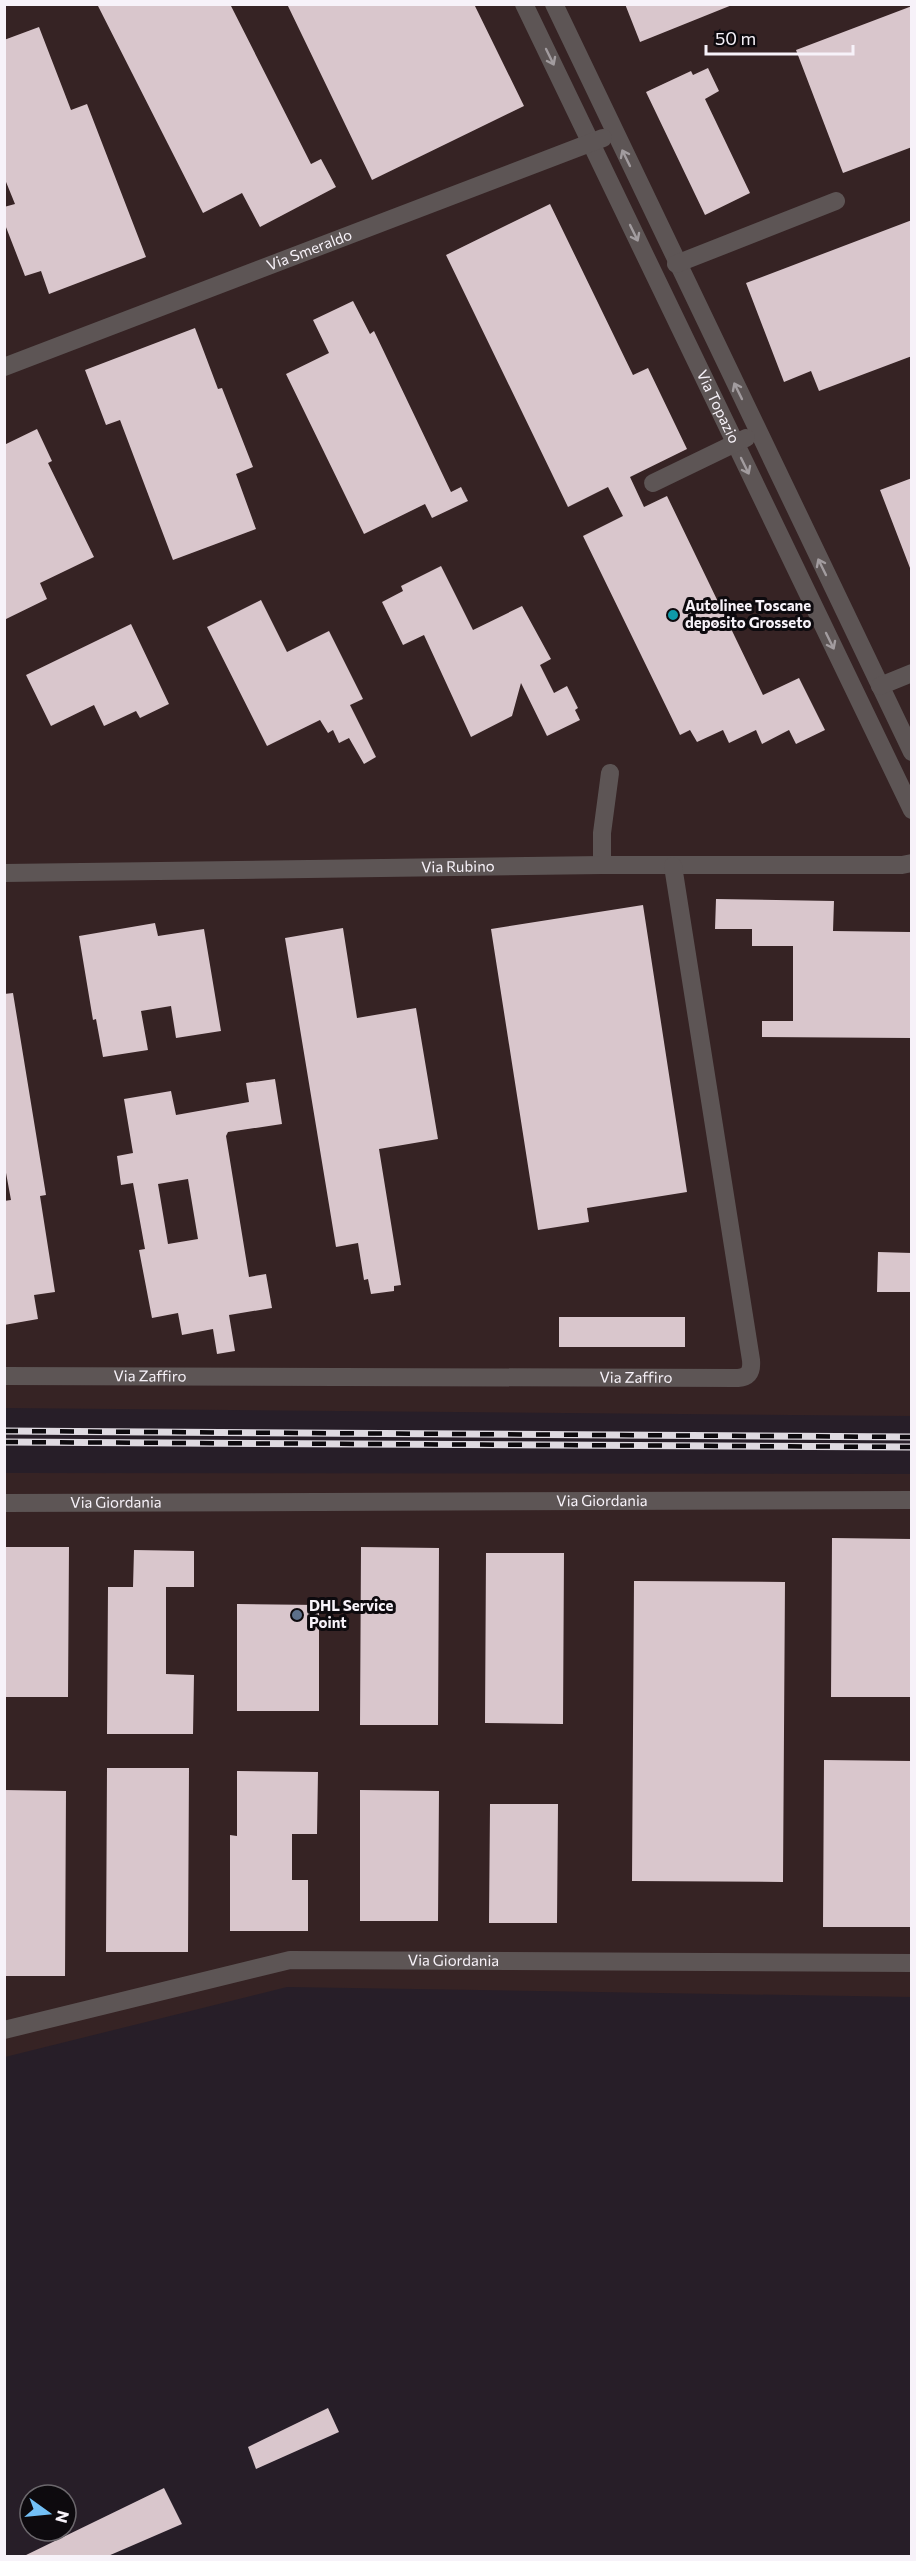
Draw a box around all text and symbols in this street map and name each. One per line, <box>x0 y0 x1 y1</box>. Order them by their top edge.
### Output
scale bar <box>706 18 853 56</box>
text: 50 m <box>715 27 756 49</box>
one-way arrow <box>544 48 556 66</box>
one-way arrow <box>619 150 631 168</box>
one-way arrow <box>628 224 640 242</box>
street label: Via Smeraldo <box>264 225 354 274</box>
street label: Via Topazio <box>693 367 744 446</box>
one-way arrow <box>731 382 743 400</box>
one-way arrow <box>740 456 752 474</box>
one-way arrow <box>816 558 828 576</box>
place label: Autolinee Toscane deposito Grosseto <box>685 596 811 631</box>
marker: Autolinee Toscane deposito Grosseto <box>666 608 680 622</box>
one-way arrow <box>825 632 836 650</box>
street label: Via Rubino <box>421 856 495 875</box>
street label: Via Zaffiro <box>114 1366 187 1384</box>
street label: Via Zaffiro <box>600 1368 673 1386</box>
street label: Via Giordania <box>556 1491 648 1509</box>
street label: Via Giordania <box>70 1492 162 1511</box>
place label: DHL Service Point <box>309 1596 394 1631</box>
marker: DHL Service Point <box>290 1608 304 1622</box>
street label: Via Giordania <box>408 1951 499 1969</box>
north arrow <box>18 2483 78 2543</box>
text: N <box>52 2509 74 2525</box>

